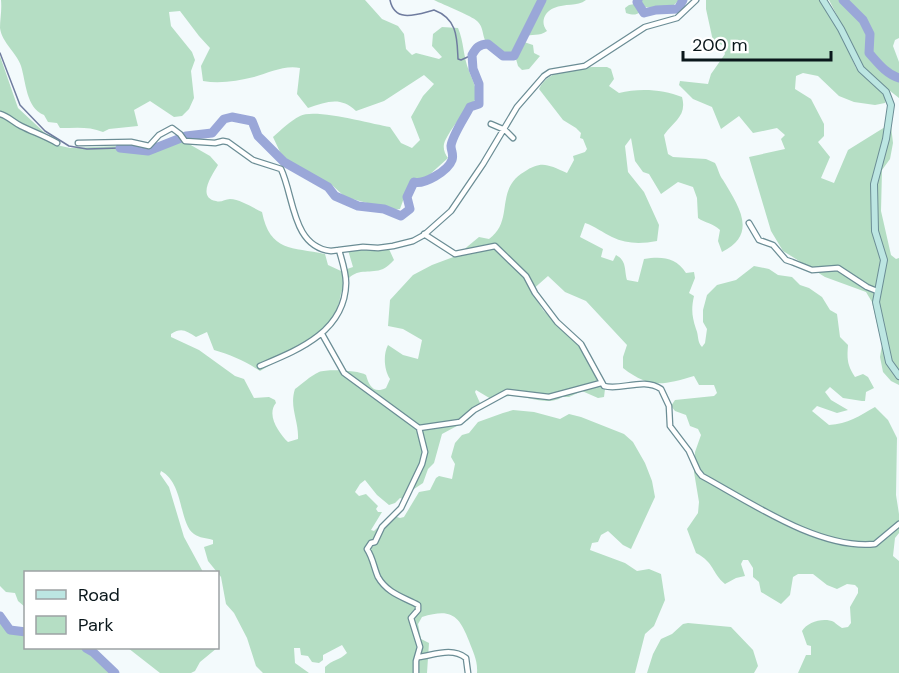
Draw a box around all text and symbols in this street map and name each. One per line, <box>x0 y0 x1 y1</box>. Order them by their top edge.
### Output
scale bar <box>683 24 832 62</box>
text: 200 m <box>692 33 748 57</box>
legend <box>24 571 219 649</box>
text: Road <box>78 583 120 607</box>
text: Park <box>78 613 114 637</box>

